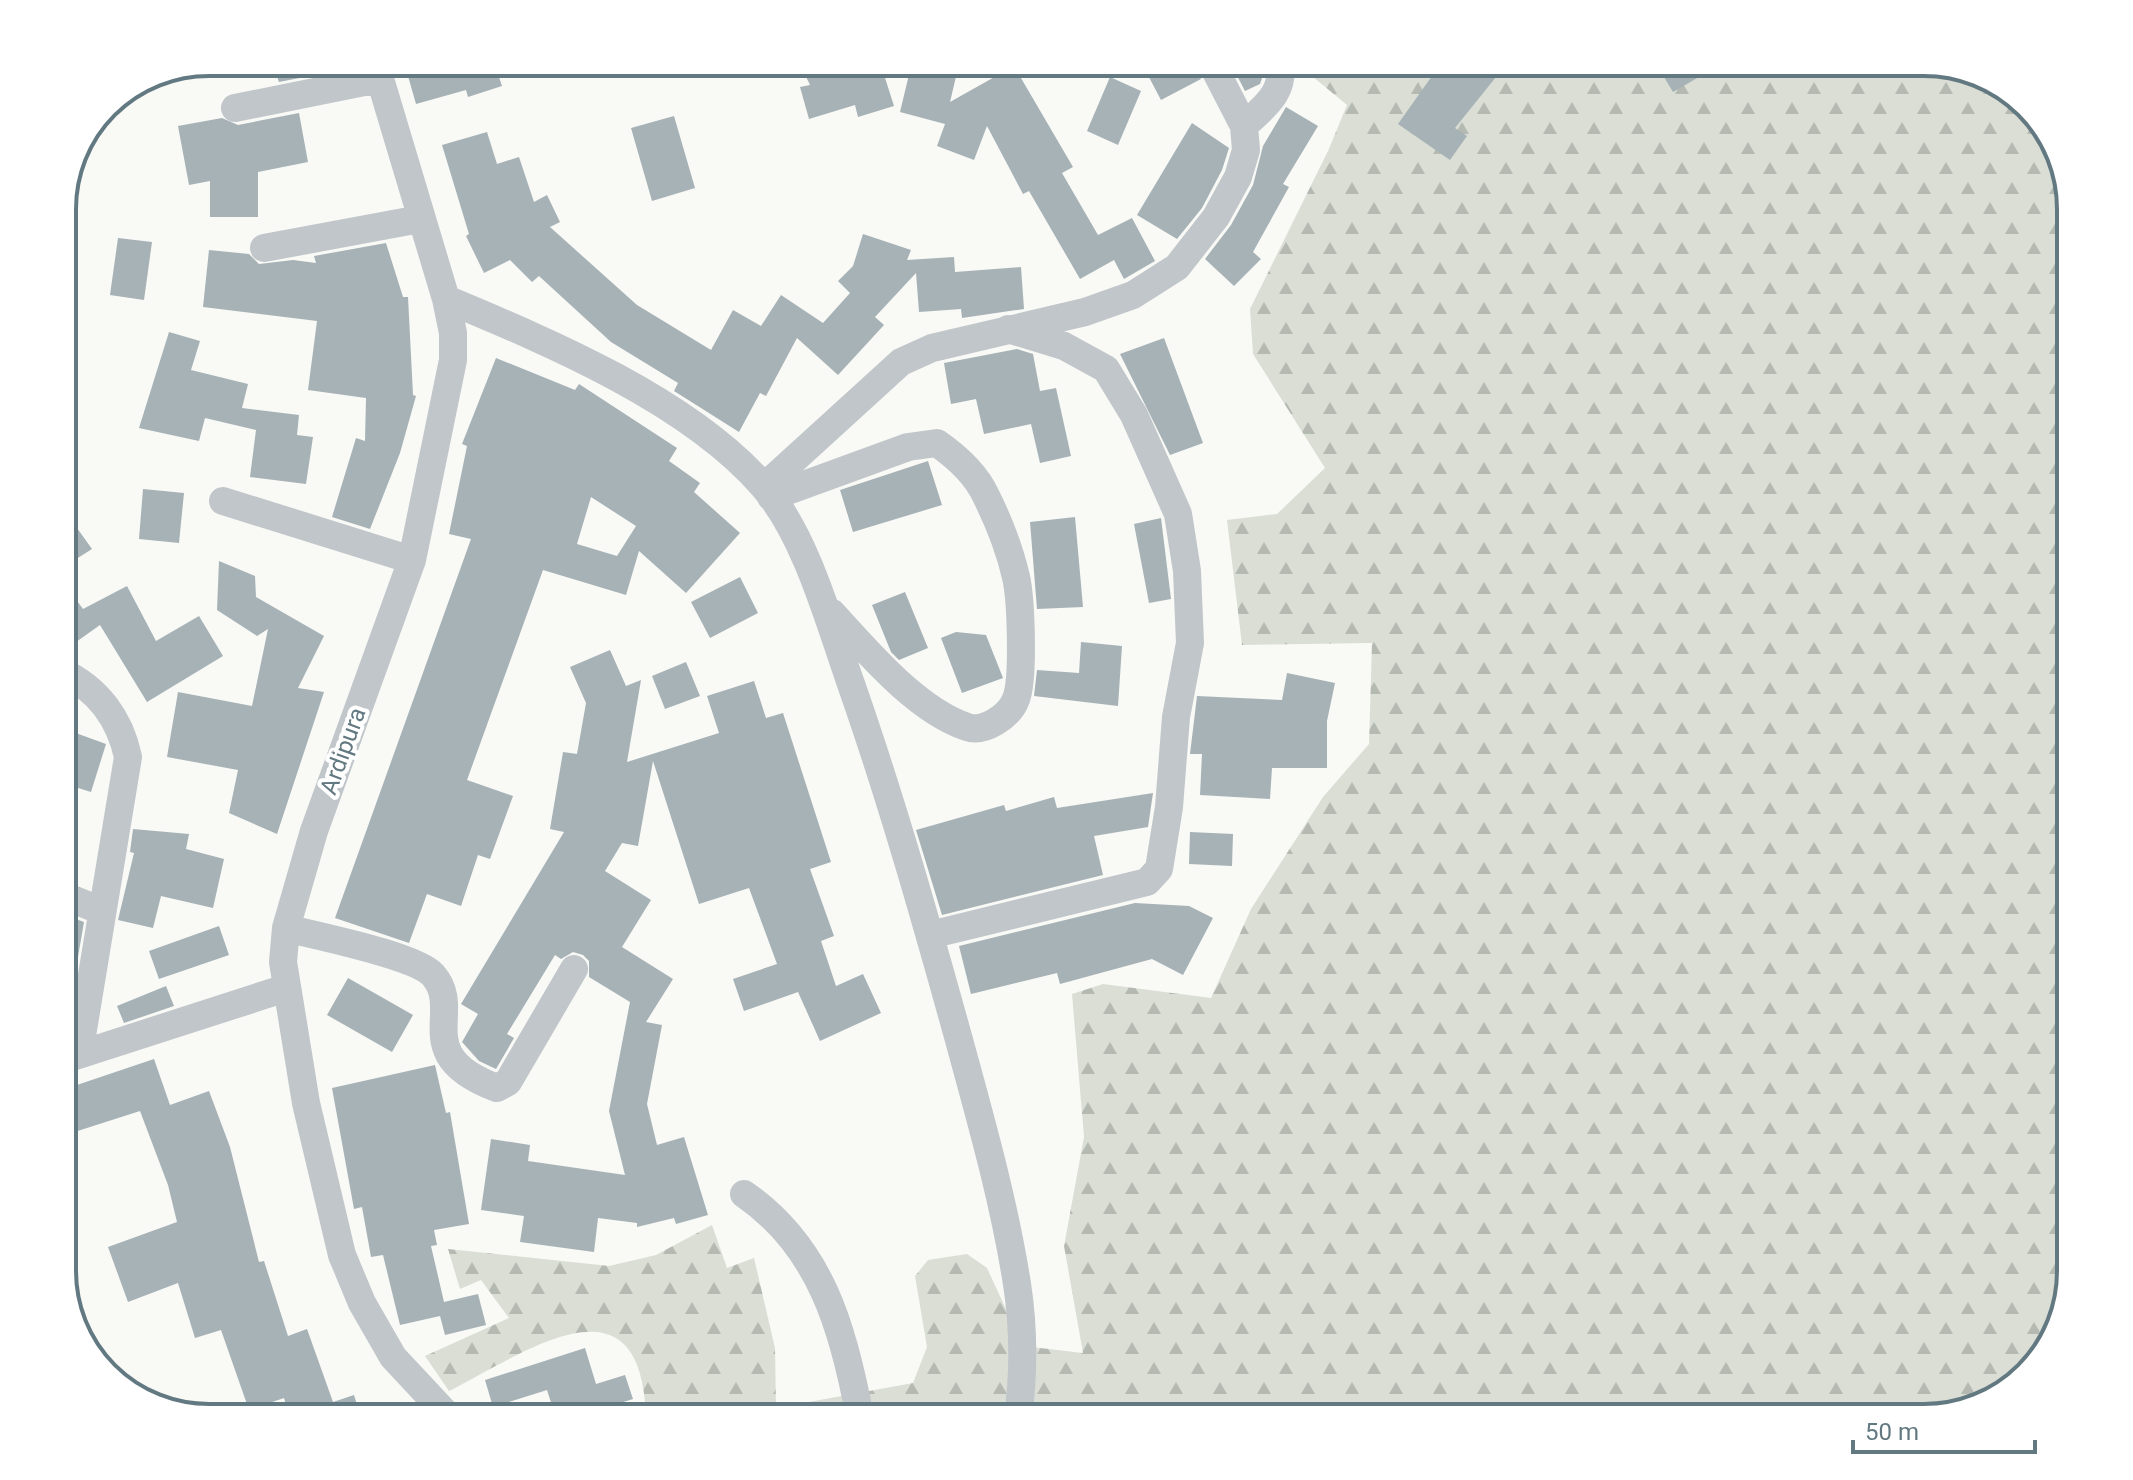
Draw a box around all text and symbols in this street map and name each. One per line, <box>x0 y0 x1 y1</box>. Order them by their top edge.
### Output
street label: Ardipura <box>314 704 372 798</box>
scale bar <box>1853 1404 2035 1454</box>
text: 50 m <box>1865 1418 1919 1446</box>

